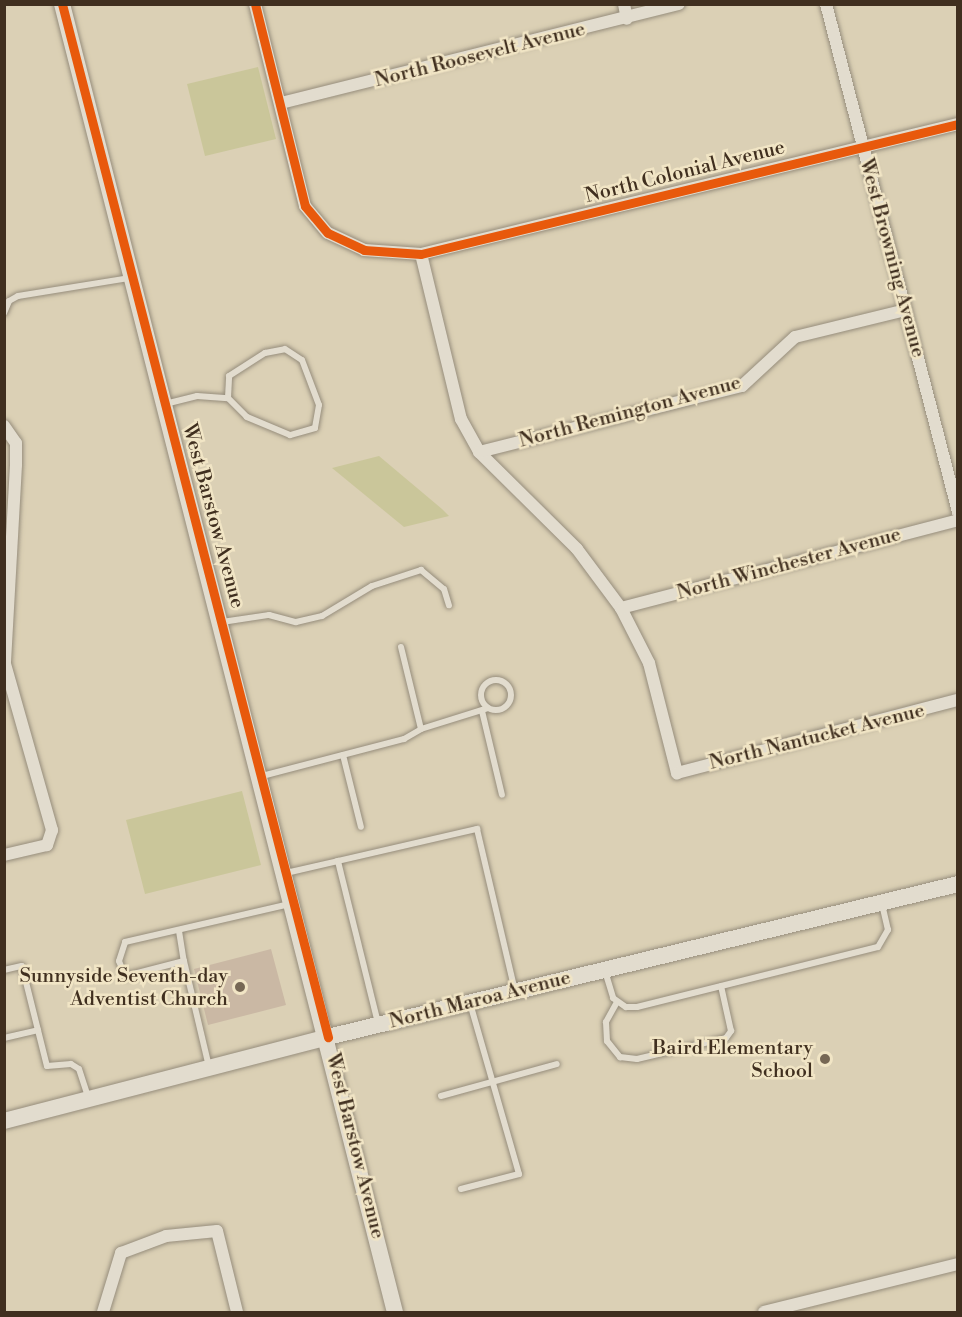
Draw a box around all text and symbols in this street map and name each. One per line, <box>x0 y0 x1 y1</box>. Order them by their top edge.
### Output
street label: North Roosevelt Avenue <box>372 17 588 93</box>
street label: North Colonial Avenue <box>583 136 787 208</box>
street label: West Browning Avenue <box>854 156 930 360</box>
street label: North Remington Avenue <box>516 371 744 453</box>
street label: West Barstow Avenue <box>177 421 249 611</box>
street label: North Winchester Avenue <box>674 523 904 605</box>
street label: North Nantucket Avenue <box>707 699 927 775</box>
place label: Sunnyside Seventh-day Adventist Church <box>19 964 228 1011</box>
street label: North Maroa Avenue <box>387 966 573 1034</box>
marker: Sunnyside Seventh-day Adventist Church <box>233 980 247 994</box>
place label: Baird Elementary School <box>652 1036 813 1083</box>
street label: West Barstow Avenue <box>320 1051 390 1241</box>
marker: Baird Elementary School <box>818 1052 832 1066</box>

